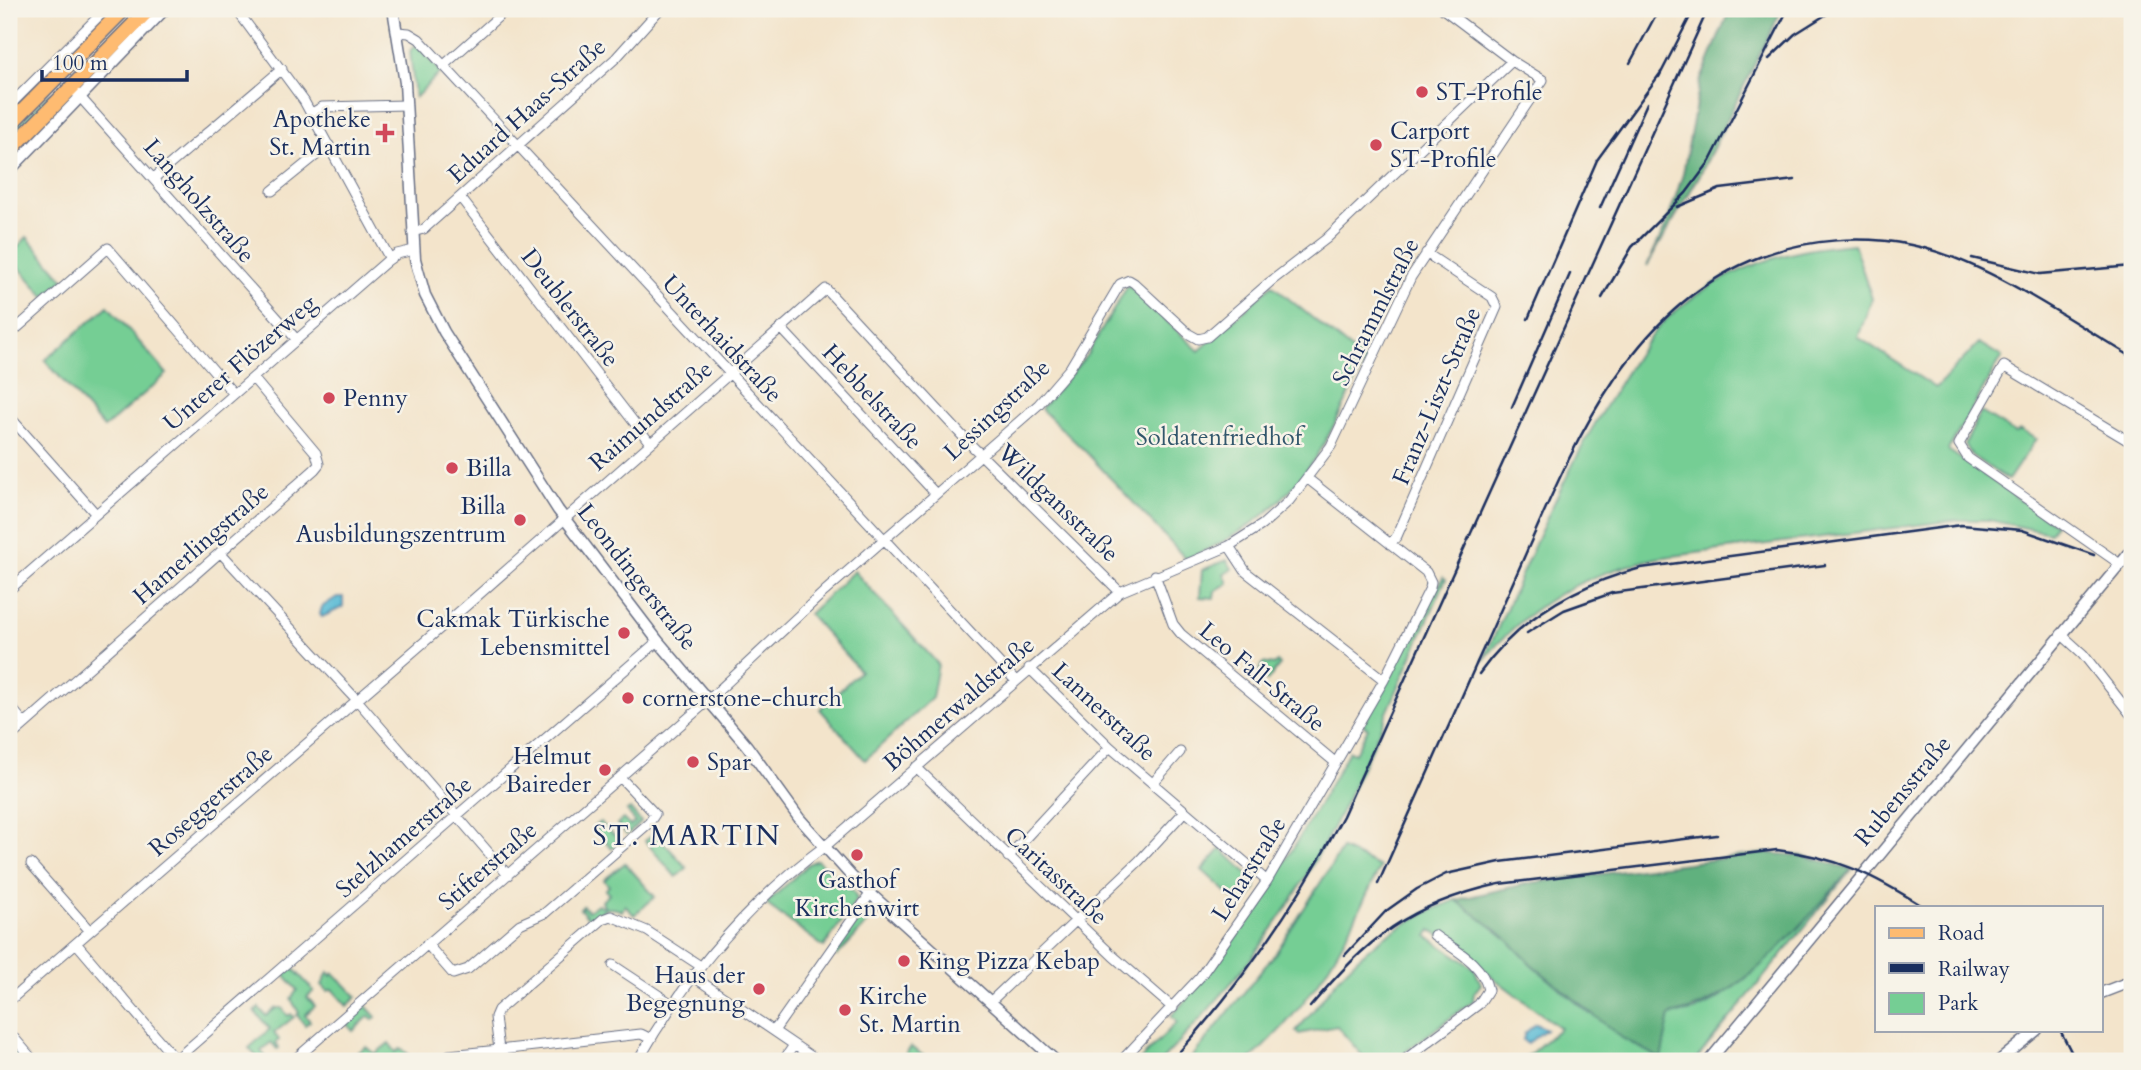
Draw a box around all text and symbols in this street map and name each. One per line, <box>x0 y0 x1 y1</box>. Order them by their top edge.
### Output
street label: Eduard Haas-Straße <box>441 31 613 191</box>
scale bar <box>42 38 187 82</box>
text: 100 m <box>52 49 108 78</box>
place label: ST-Profile <box>1436 76 1543 109</box>
marker: ST-Profile <box>1414 84 1430 100</box>
place label: Apotheke St. Martin <box>269 103 371 164</box>
place label: Carport ST-Profile <box>1390 115 1497 176</box>
marker: Apotheke St. Martin <box>377 125 393 141</box>
street label: Langholzstraße <box>136 132 262 270</box>
marker: Carport ST-Profile <box>1368 137 1384 153</box>
street label: Schrammlstraße <box>1325 232 1427 392</box>
street label: Deublerstraße <box>513 242 627 374</box>
street label: Unterhaidstraße <box>654 268 790 410</box>
street label: Unterer Flözerweg <box>156 287 324 439</box>
street label: Franz-Liszt-Straße <box>1385 302 1489 490</box>
street label: Hebbelstraße <box>814 337 930 457</box>
street label: Lessingstraße <box>936 352 1058 468</box>
street label: Raimundstraße <box>582 353 720 479</box>
place label: Penny <box>343 382 408 415</box>
marker: Penny <box>321 390 337 406</box>
park label: Soldatenfriedhof <box>1136 421 1306 454</box>
street label: Wildgansstraße <box>989 436 1126 570</box>
place label: Billa <box>466 452 512 485</box>
marker: Billa <box>444 460 460 476</box>
street label: Hamerlingstraße <box>126 476 276 612</box>
place label: Billa Ausbildungszentrum <box>296 490 507 551</box>
street label: Leondingerstraße <box>569 497 705 657</box>
marker: Billa Ausbildungszentrum <box>512 512 528 528</box>
place label: Cakmak Türkische Lebensmittel <box>416 603 610 664</box>
street label: Leo Fall-Straße <box>1192 614 1332 740</box>
marker: Cakmak Türkische Lebensmittel <box>616 625 632 641</box>
street label: Böhmerwaldstraße <box>876 629 1042 779</box>
street label: Lannerstraße <box>1045 655 1163 769</box>
place label: cornerstone-church <box>642 682 842 715</box>
marker: cornerstone-church <box>620 690 636 706</box>
street label: Rubensstraße <box>1847 729 1959 853</box>
street label: Roseggerstraße <box>142 738 280 864</box>
place label: Helmut Baireder <box>505 740 591 801</box>
place label: Spar <box>707 746 751 779</box>
marker: Spar <box>685 754 701 770</box>
marker: Helmut Baireder <box>597 762 613 778</box>
street label: Stelzhamerstraße <box>329 769 479 905</box>
street label: Leharstraße <box>1204 810 1294 928</box>
street label: Stifterstraße <box>432 814 544 918</box>
district label: ST. MARTIN <box>593 817 781 855</box>
street label: Caritasstraße <box>997 820 1115 932</box>
marker: Gasthof Kirchenwirt <box>849 847 865 863</box>
place label: Gasthof Kirchenwirt <box>795 864 920 925</box>
legend <box>1875 906 2102 1032</box>
text: Road <box>1938 919 1984 948</box>
place label: King Pizza Kebap <box>918 945 1100 978</box>
marker: King Pizza Kebap <box>896 953 912 969</box>
text: Railway <box>1938 955 2010 984</box>
place label: Haus der Begegnung <box>626 959 746 1020</box>
place label: Kirche St. Martin <box>859 980 961 1041</box>
marker: Haus der Begegnung <box>751 981 767 997</box>
text: Park <box>1938 989 1979 1018</box>
marker: Kirche St. Martin <box>837 1002 853 1018</box>

